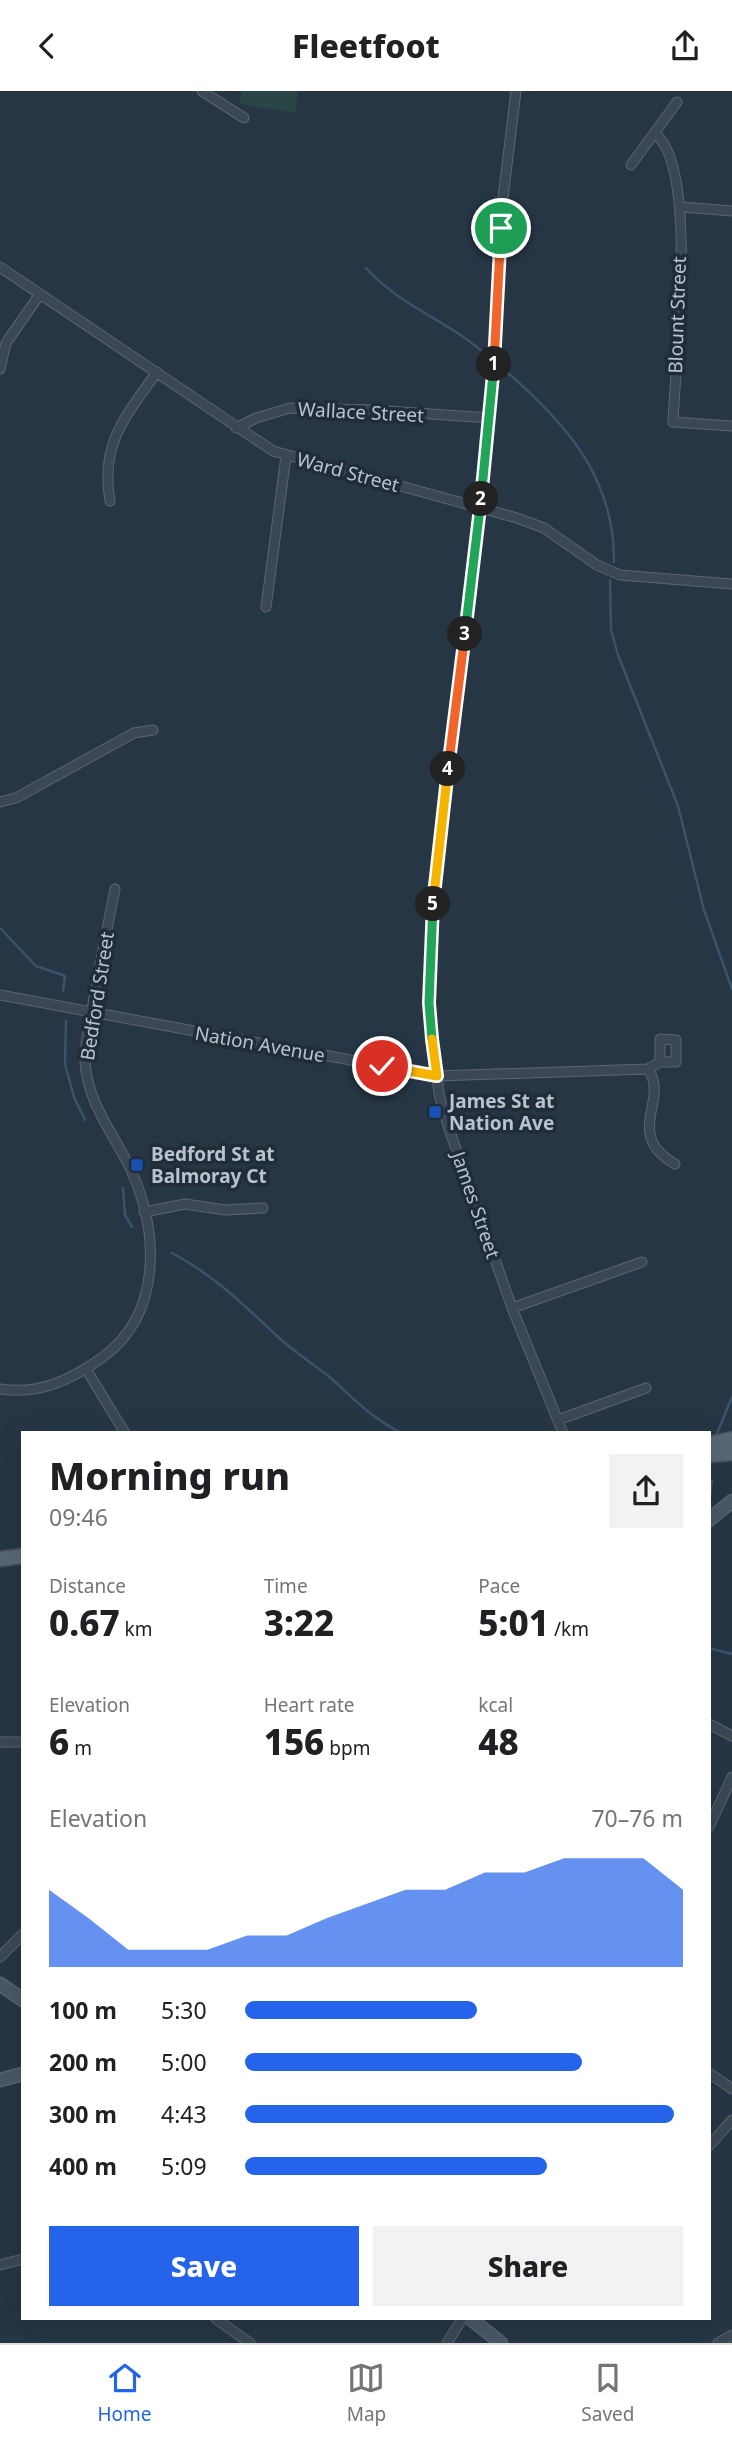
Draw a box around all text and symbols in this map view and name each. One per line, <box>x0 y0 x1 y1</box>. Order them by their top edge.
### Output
text: Fleetfoot <box>292 24 440 67</box>
icon: back <box>28 27 66 65</box>
icon: share <box>666 27 704 65</box>
pin <box>471 198 531 258</box>
icon: arrive <box>482 209 520 247</box>
street label: Blount Street <box>662 256 692 374</box>
pin: 1 <box>476 347 512 381</box>
text: 1 <box>488 350 499 376</box>
street label: Wallace Street <box>297 396 425 428</box>
street label: Ward Street <box>294 446 402 498</box>
pin: 2 <box>463 481 498 517</box>
text: 2 <box>475 485 486 511</box>
pin: 3 <box>448 617 482 651</box>
text: 3 <box>459 620 470 646</box>
pin: 4 <box>430 751 466 787</box>
text: 4 <box>442 755 453 781</box>
pin: 5 <box>416 887 450 921</box>
text: 5 <box>427 890 438 916</box>
street label: Bedford Street <box>74 930 120 1062</box>
street label: Nation Avenue <box>193 1020 327 1068</box>
pin <box>352 1036 412 1096</box>
icon: check <box>363 1047 401 1085</box>
place label: James St at Nation Ave <box>447 1088 554 1136</box>
marker: James St at Nation Ave <box>427 1104 443 1120</box>
place label: Bedford St at Balmoray Ct <box>151 1141 275 1189</box>
street label: James Street <box>445 1146 506 1262</box>
marker: Bedford St at Balmoray Ct <box>129 1157 145 1173</box>
text: Morning run <box>49 1449 290 1501</box>
button: share <box>609 1454 683 1528</box>
text: 09:46 <box>49 1501 108 1533</box>
text: Distance <box>49 1573 126 1599</box>
text: Time <box>264 1573 308 1599</box>
text: Pace <box>478 1573 520 1599</box>
text: 0.67 <box>49 1599 120 1646</box>
text: 3:22 <box>264 1599 334 1646</box>
text: 5:01 <box>478 1599 549 1646</box>
text: km <box>120 1616 153 1642</box>
text: /km <box>549 1616 589 1642</box>
text: Elevation <box>49 1692 130 1718</box>
text: Heart rate <box>264 1692 354 1718</box>
text: kcal <box>478 1692 513 1718</box>
text: 6 <box>49 1718 69 1765</box>
text: 156 <box>264 1718 324 1765</box>
text: 48 <box>478 1718 519 1765</box>
text: m <box>69 1735 92 1761</box>
text: bpm <box>324 1735 370 1761</box>
text: Elevation <box>49 1802 147 1834</box>
text: 70–76 m <box>591 1802 683 1834</box>
text: 100 m <box>49 1994 117 2026</box>
text: 5:30 <box>161 1994 207 2026</box>
text: 200 m <box>49 2046 117 2078</box>
text: 5:00 <box>161 2046 207 2078</box>
text: 300 m <box>49 2098 117 2130</box>
text: 4:43 <box>161 2098 207 2130</box>
text: 400 m <box>49 2150 117 2182</box>
text: 5:09 <box>161 2150 207 2182</box>
button: Save <box>49 2226 359 2306</box>
button: Share <box>373 2226 683 2306</box>
tab: Home <box>98 2359 152 2427</box>
tab: Map <box>347 2359 386 2427</box>
tab: Saved <box>581 2359 634 2427</box>

